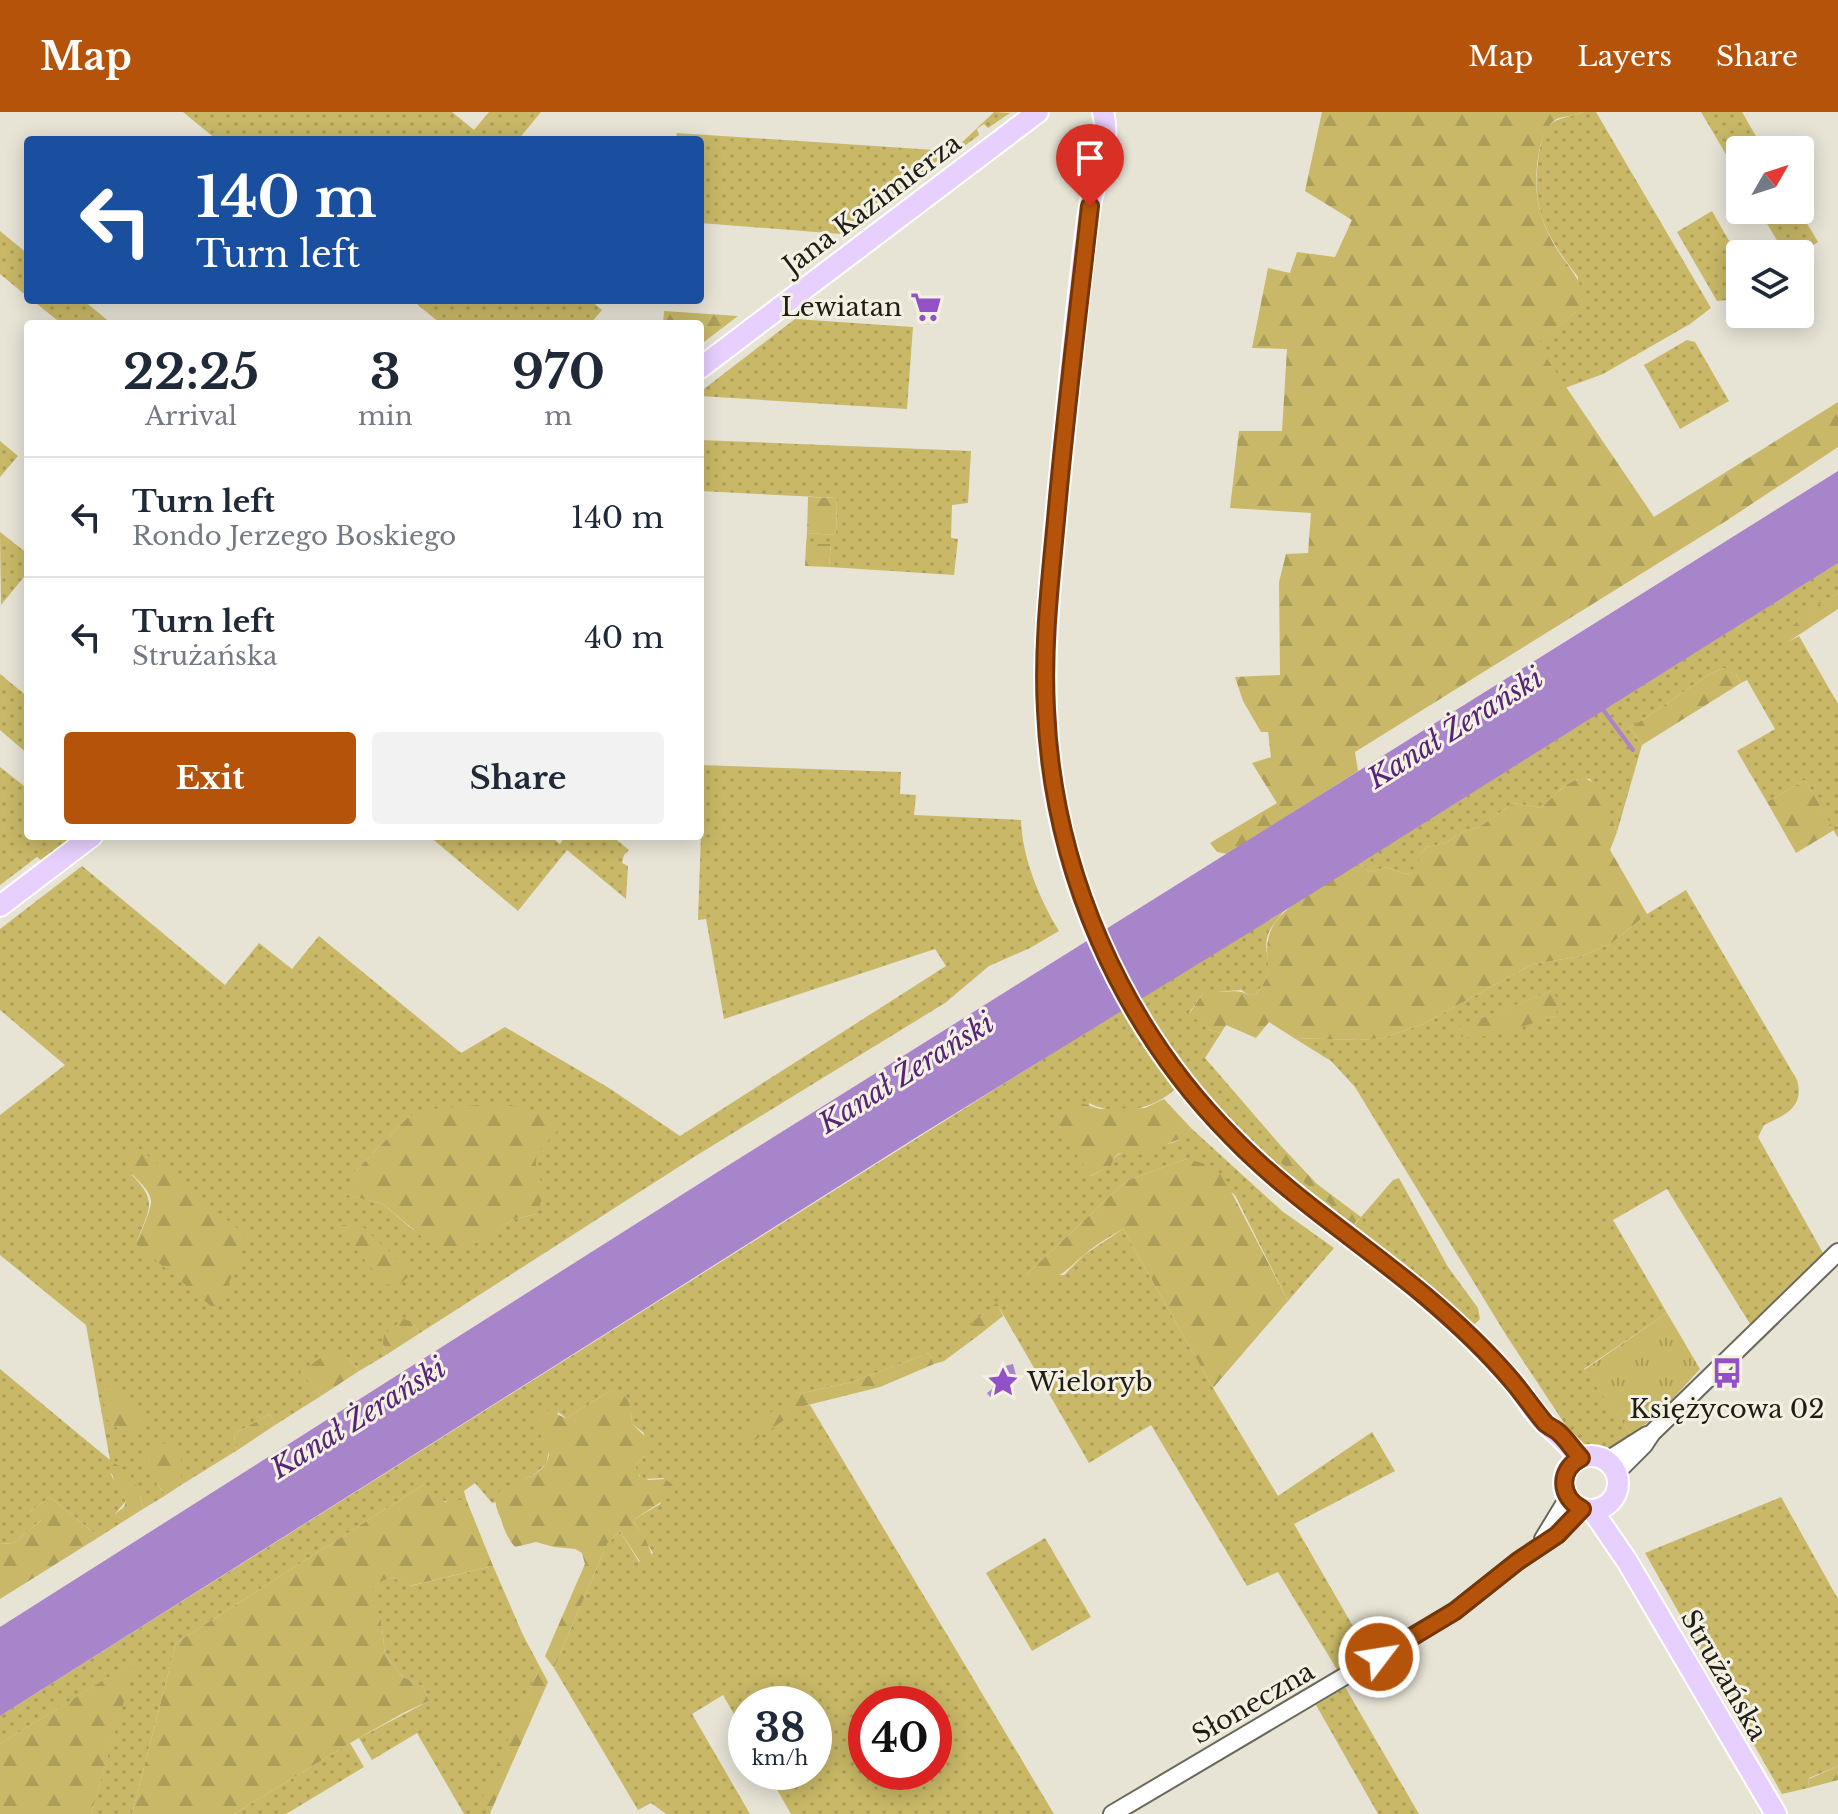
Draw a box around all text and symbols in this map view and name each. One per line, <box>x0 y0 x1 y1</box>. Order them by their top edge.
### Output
text: Map <box>40 33 132 80</box>
text: Map <box>1468 39 1533 74</box>
text: Layers <box>1577 39 1672 74</box>
text: Share <box>1716 39 1798 74</box>
pin <box>1056 124 1124 206</box>
street label: Jana Kazimierza <box>774 126 968 283</box>
icon: arrive <box>1068 136 1112 180</box>
north arrow <box>1726 136 1814 224</box>
map controls <box>1726 136 1814 328</box>
text: 140 m <box>196 163 377 232</box>
icon: left <box>64 168 168 272</box>
text: Turn left <box>196 232 360 277</box>
button: layers <box>1726 240 1814 328</box>
supermarket icon: Lewiatan <box>909 290 943 324</box>
place label: Lewiatan <box>781 291 902 323</box>
text: 22:25 <box>123 342 259 402</box>
text: 3 <box>370 342 401 402</box>
text: 970 <box>512 342 605 402</box>
text: Arrival <box>145 400 237 432</box>
text: min <box>358 400 413 432</box>
text: m <box>544 400 572 432</box>
text: Turn left <box>132 483 275 520</box>
icon: left <box>64 495 108 539</box>
text: 140 m <box>571 499 664 536</box>
text: Rondo Jerzego Boskiego <box>132 520 456 552</box>
text: Turn left <box>132 603 275 640</box>
icon: left <box>64 615 108 659</box>
text: 40 m <box>584 619 664 656</box>
text: Strużańska <box>132 640 277 672</box>
water label: Kanał Żerański <box>1360 660 1550 797</box>
button: Exit <box>64 732 356 824</box>
button: Share <box>372 732 664 824</box>
water label: Kanał Żerański <box>811 1005 1001 1142</box>
water label: Kanał Żerański <box>263 1350 453 1487</box>
bus stop icon: Księżycowa 02 <box>1710 1356 1744 1390</box>
place icon: Wieloryb <box>986 1365 1020 1399</box>
place label: Wieloryb <box>1026 1366 1153 1398</box>
place label: Księżycowa 02 <box>1630 1393 1824 1425</box>
street label: Strużańska <box>1674 1604 1774 1746</box>
position arrow <box>1337 1615 1421 1699</box>
street label: Słoneczna <box>1186 1655 1320 1751</box>
speed limit sign: 40 <box>848 1686 952 1790</box>
text: 38 <box>755 1703 805 1753</box>
text: km/h <box>752 1746 808 1770</box>

